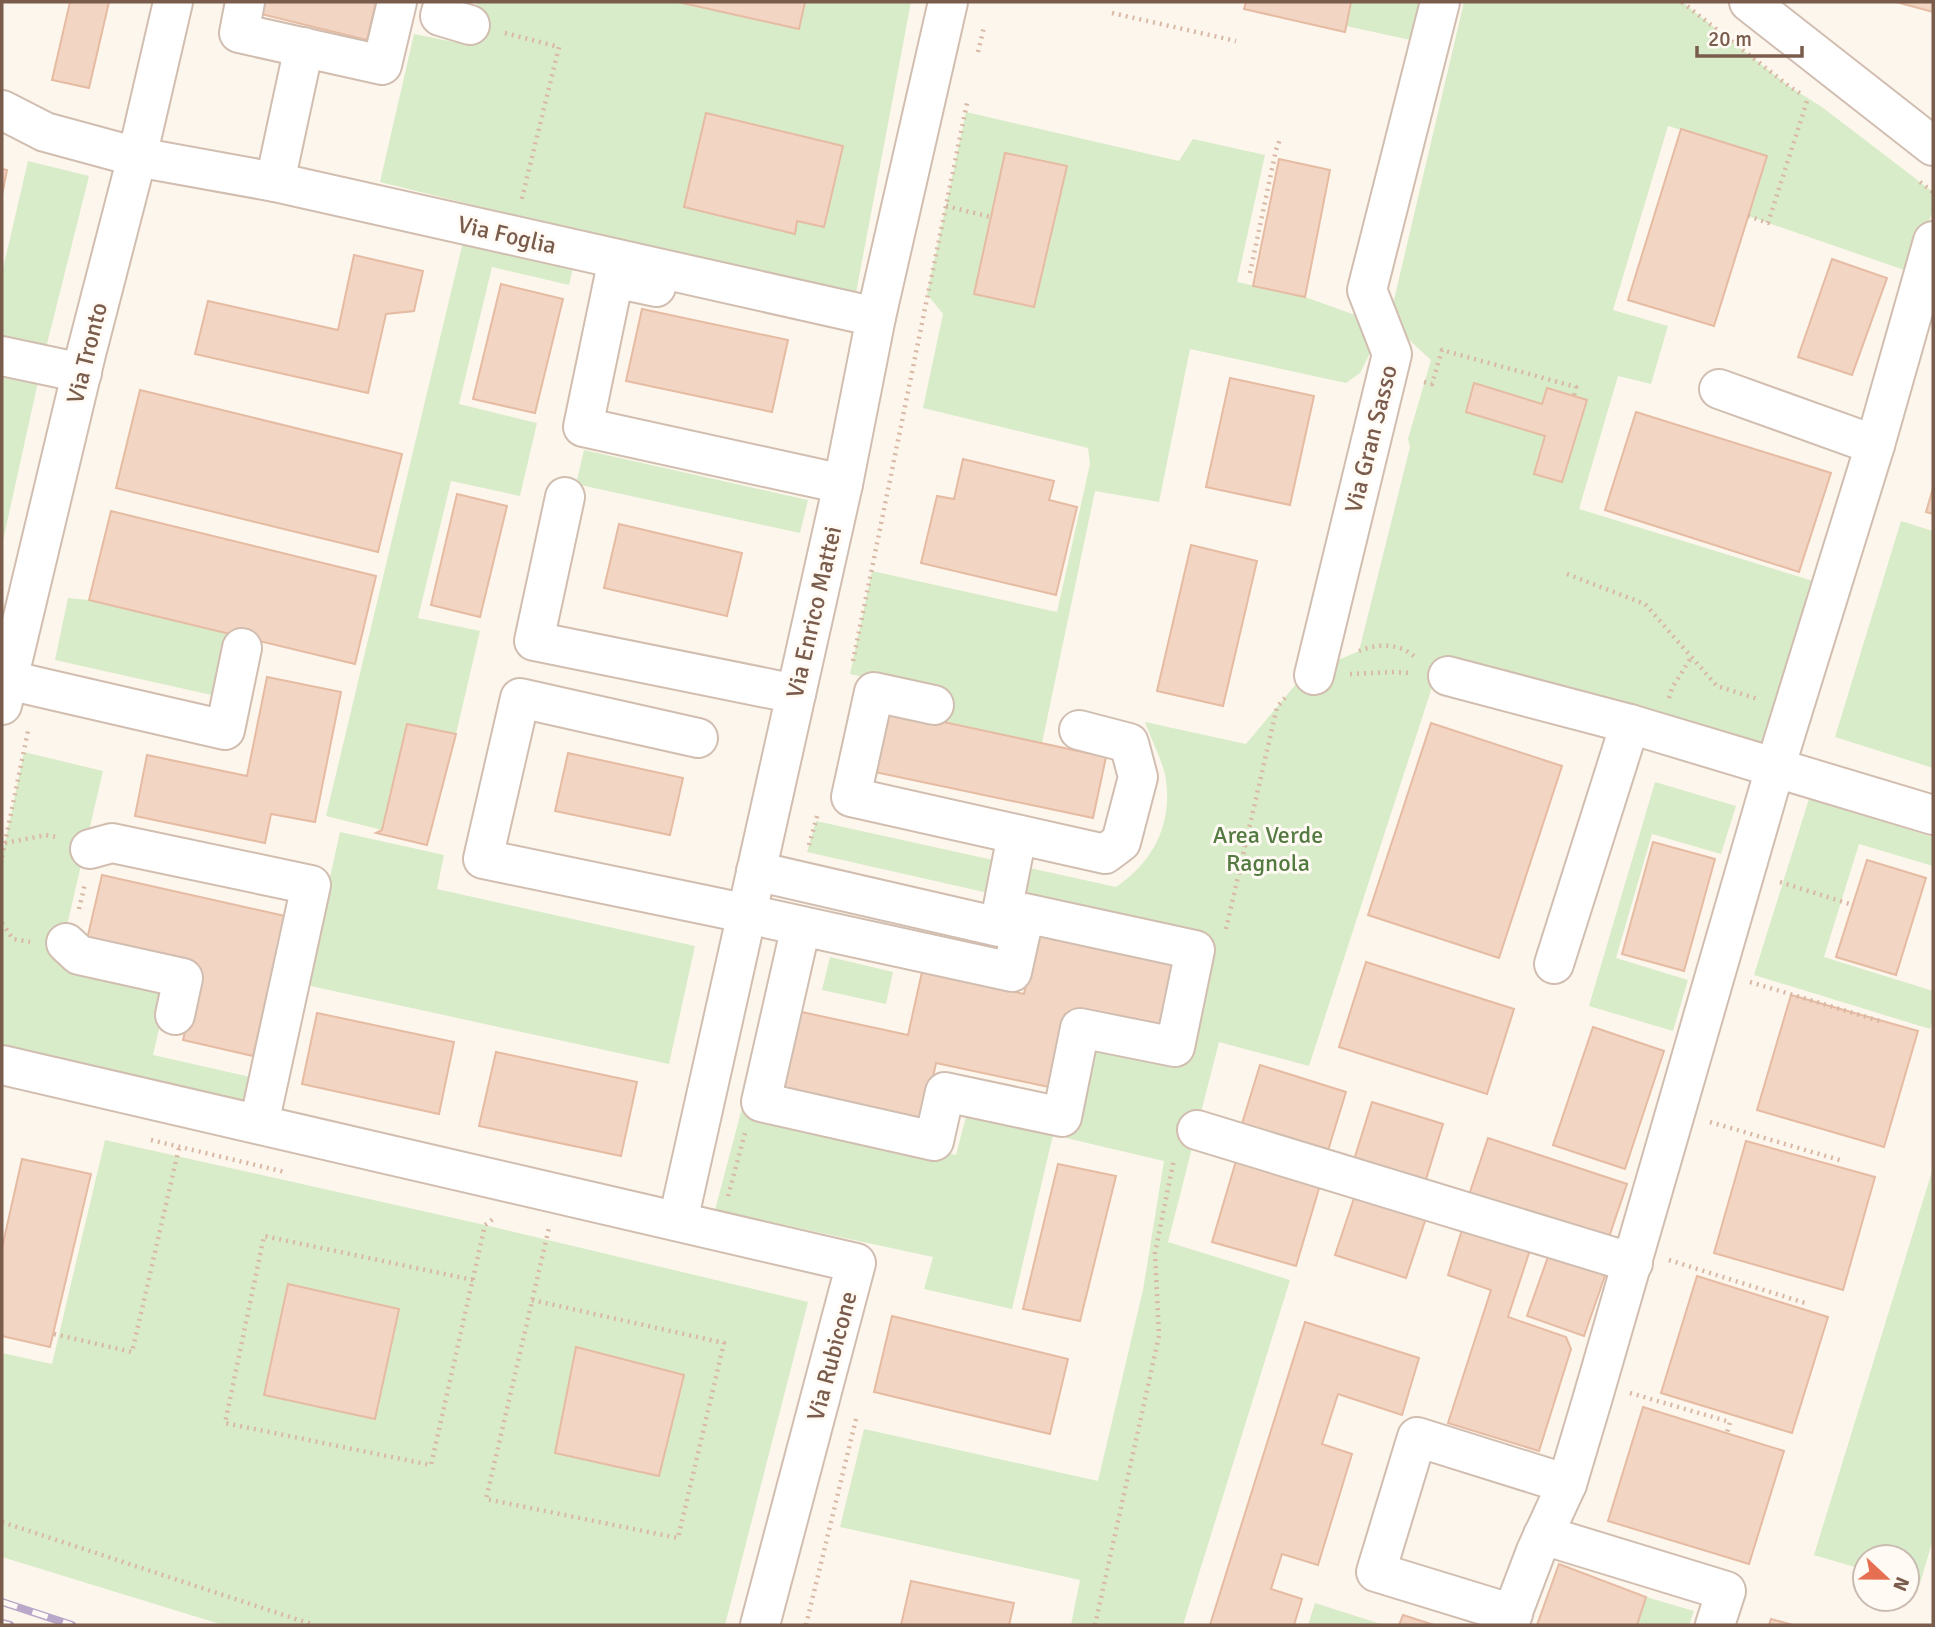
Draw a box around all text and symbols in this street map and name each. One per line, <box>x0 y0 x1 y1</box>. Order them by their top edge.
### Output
scale bar <box>1697 14 1802 58</box>
text: 20 m <box>1708 26 1752 52</box>
street label: Via Foglia <box>455 209 559 261</box>
street label: Via Tronto <box>60 299 114 407</box>
street label: Via Gran Sasso <box>1338 362 1404 516</box>
street label: Via Enrico Mattei <box>780 523 848 701</box>
park label: Area Verde Ragnola <box>1213 820 1323 878</box>
street label: Via Rubicone <box>800 1288 864 1424</box>
north arrow <box>1851 1543 1921 1613</box>
text: N <box>1887 1573 1914 1595</box>

